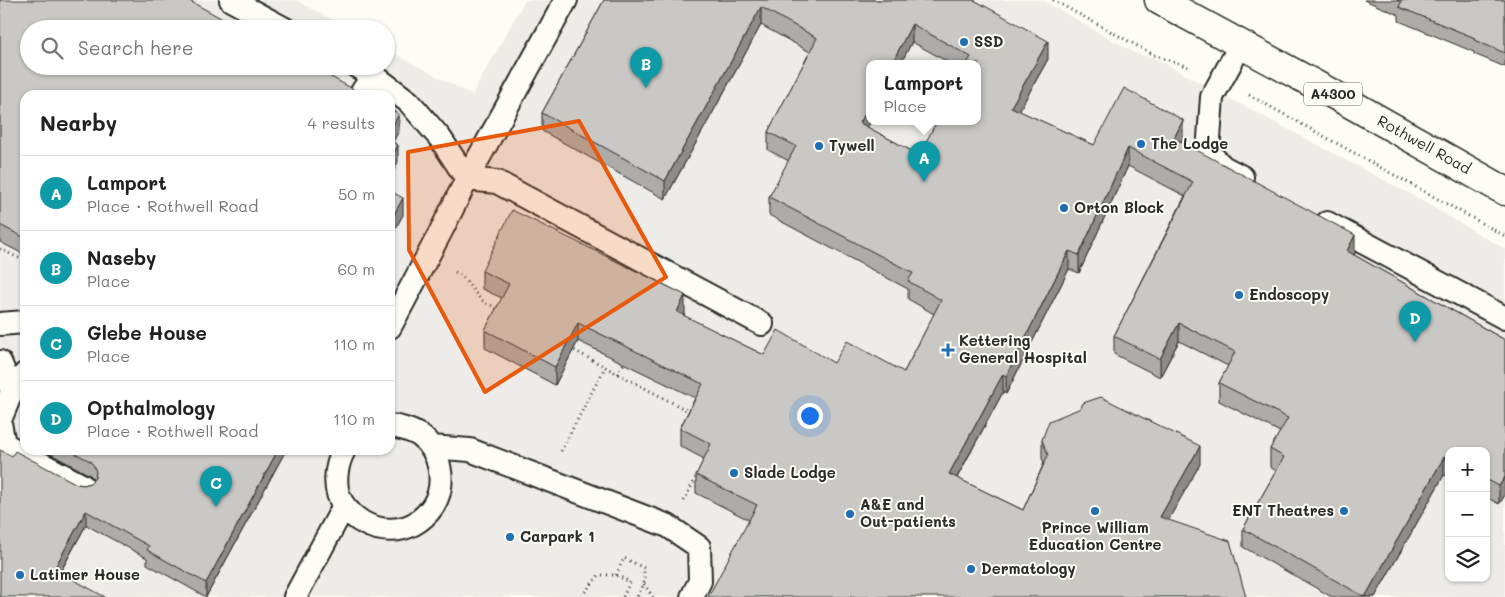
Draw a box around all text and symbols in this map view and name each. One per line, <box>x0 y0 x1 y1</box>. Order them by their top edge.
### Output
search box <box>20 20 395 75</box>
place label: SSD <box>974 31 1004 51</box>
icon: search <box>38 34 66 62</box>
text: Search here <box>78 35 194 60</box>
marker: SSD <box>958 36 970 48</box>
pin: B <box>630 47 662 88</box>
popup <box>866 60 981 125</box>
text: Lamport <box>884 70 963 95</box>
road number: A4300 <box>1304 82 1362 106</box>
text: Place <box>884 95 927 116</box>
text: Nearby <box>40 109 117 136</box>
street label: Rothwell Road <box>1374 110 1475 178</box>
text: 4 results <box>307 112 375 133</box>
place label: The Lodge <box>1151 133 1228 153</box>
place label: Tywell <box>829 135 875 155</box>
marker: The Lodge <box>1135 138 1147 150</box>
marker: Tywell <box>813 140 825 152</box>
pin: A <box>908 141 940 182</box>
text: Lamport <box>87 170 167 195</box>
text: A <box>50 183 62 204</box>
text: 50 m <box>338 183 375 204</box>
text: Place · Rothwell Road <box>87 195 258 216</box>
place label: Orton Block <box>1074 197 1164 217</box>
marker: Orton Block <box>1058 202 1070 214</box>
text: Naseby <box>87 245 156 270</box>
text: B <box>51 258 61 279</box>
text: 60 m <box>338 258 375 279</box>
text: Place <box>87 270 130 291</box>
place label: Endoscopy <box>1249 284 1329 304</box>
marker: Endoscopy <box>1233 289 1245 301</box>
pin: D <box>1399 301 1431 342</box>
text: Glebe House <box>87 320 207 345</box>
place label: Kettering General Hospital <box>959 330 1087 367</box>
text: C <box>50 333 62 354</box>
text: 110 m <box>333 333 375 354</box>
marker: Kettering General Hospital <box>941 343 955 357</box>
text: Place <box>87 345 130 366</box>
text: Opthalmology <box>87 395 216 420</box>
your location <box>797 403 823 429</box>
text: D <box>50 408 62 429</box>
text: 110 m <box>333 408 375 429</box>
text: Place · Rothwell Road <box>87 420 258 441</box>
map controls <box>1445 447 1490 582</box>
button: + <box>1445 447 1490 492</box>
place label: Slade Lodge <box>744 462 836 482</box>
pin: C <box>200 466 232 507</box>
marker: Slade Lodge <box>728 467 740 479</box>
button: − <box>1445 492 1490 537</box>
place label: A&E and Out-patients <box>860 494 956 531</box>
place label: ENT Theatres <box>1232 500 1334 520</box>
marker: Prince William Education Centre <box>1089 505 1101 517</box>
marker: ENT Theatres <box>1338 505 1350 517</box>
marker: A&E and Out-patients <box>844 508 856 520</box>
place label: Prince William Education Centre <box>1029 517 1161 554</box>
place label: Carpark 1 <box>520 526 595 546</box>
marker: Carpark 1 <box>504 531 516 543</box>
button: layers <box>1445 537 1490 582</box>
place label: Dermatology <box>981 558 1076 578</box>
marker: Dermatology <box>965 563 977 575</box>
place label: Latimer House <box>30 564 140 584</box>
marker: Latimer House <box>14 569 26 581</box>

